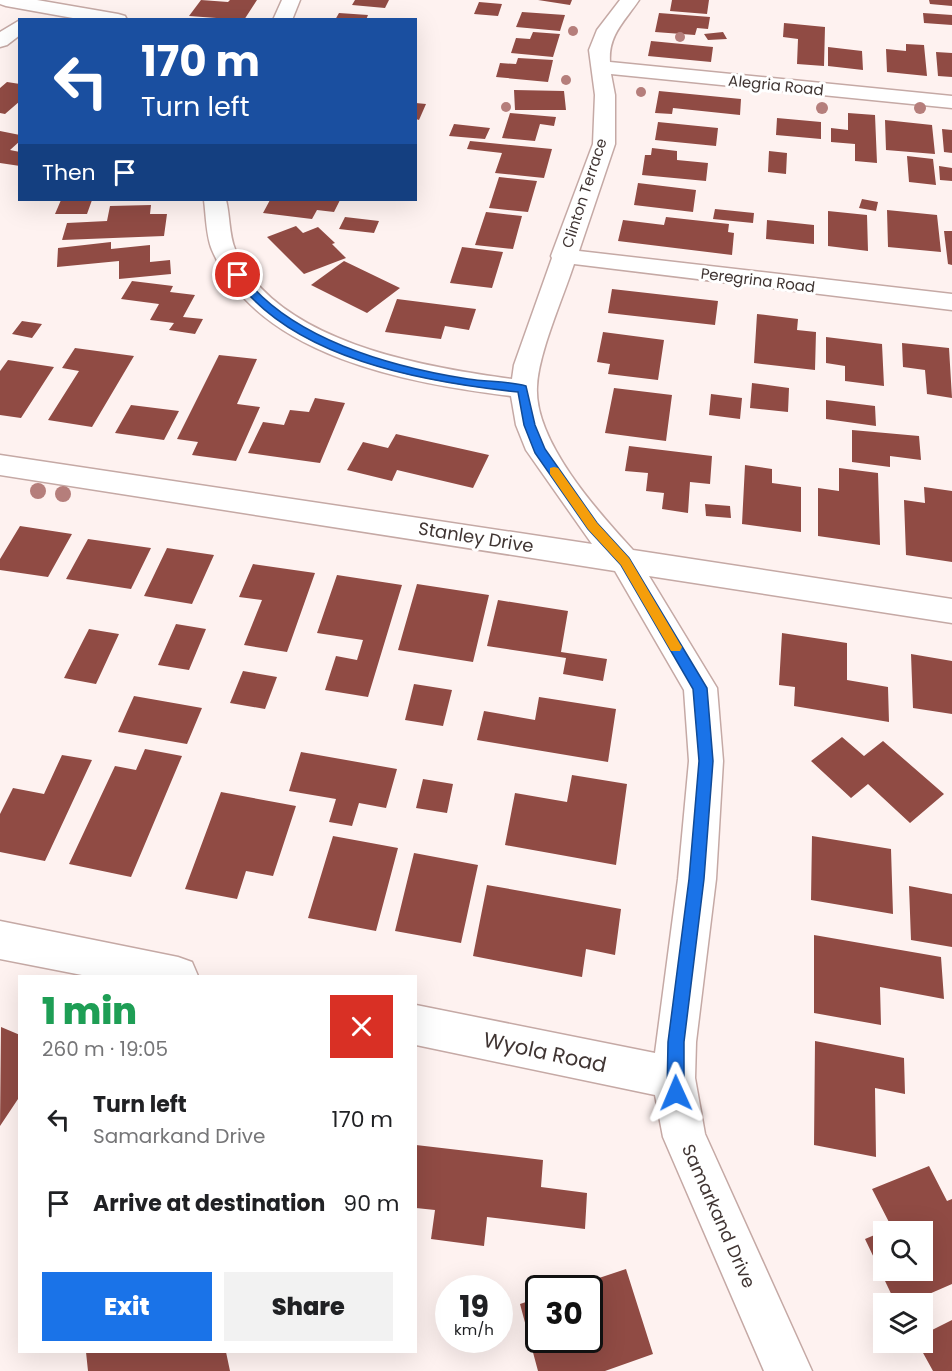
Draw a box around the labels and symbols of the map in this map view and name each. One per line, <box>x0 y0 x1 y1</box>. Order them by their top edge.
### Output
street label: Alegria Road <box>727 70 825 100</box>
street label: Clinton Terrace <box>556 135 612 251</box>
pin <box>212 249 263 300</box>
street label: Peregrina Road <box>700 263 816 297</box>
street label: Stanley Drive <box>417 516 535 558</box>
street label: Wyola Road <box>481 1025 609 1079</box>
position arrow <box>644 1061 708 1125</box>
street label: Samarkand Drive <box>676 1140 762 1292</box>
speed limit sign: 30 <box>525 1275 603 1353</box>

